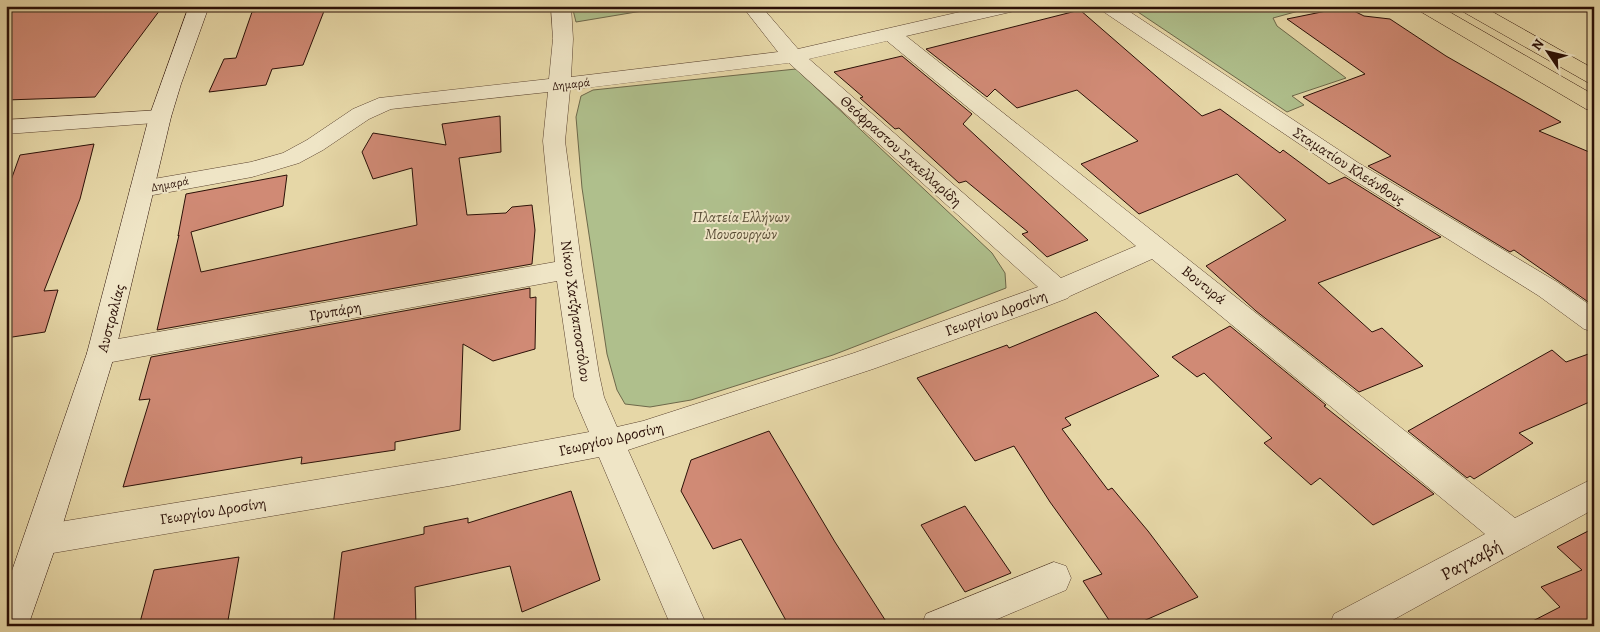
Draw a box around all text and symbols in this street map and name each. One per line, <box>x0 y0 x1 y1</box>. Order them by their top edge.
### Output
north arrow <box>1522 28 1572 78</box>
text: N <box>1527 35 1548 54</box>
street label: Δημαρά <box>551 74 591 94</box>
street label: Θεόφραστου Σακελλαρίδη <box>836 91 966 211</box>
street label: Σταματίου Κλεάνθους <box>1289 122 1409 210</box>
street label: Δημαρά <box>150 172 191 195</box>
park label: Πλατεία Ελλήνων Μουσουργών <box>692 207 790 244</box>
street label: Νίκου Χατζηαποστόλου <box>556 239 596 383</box>
street label: Βουτυρά <box>1178 261 1230 309</box>
street label: Αυστραλίας <box>92 282 130 355</box>
street label: Γεωργίου Δροσίνη <box>942 285 1050 341</box>
street label: Γρυπάρη <box>307 297 363 325</box>
street label: Γεωργίου Δροσίνη <box>557 417 665 461</box>
street label: Γεωργίου Δροσίνη <box>158 493 268 529</box>
street label: Ραγκαβή <box>1436 534 1506 586</box>

